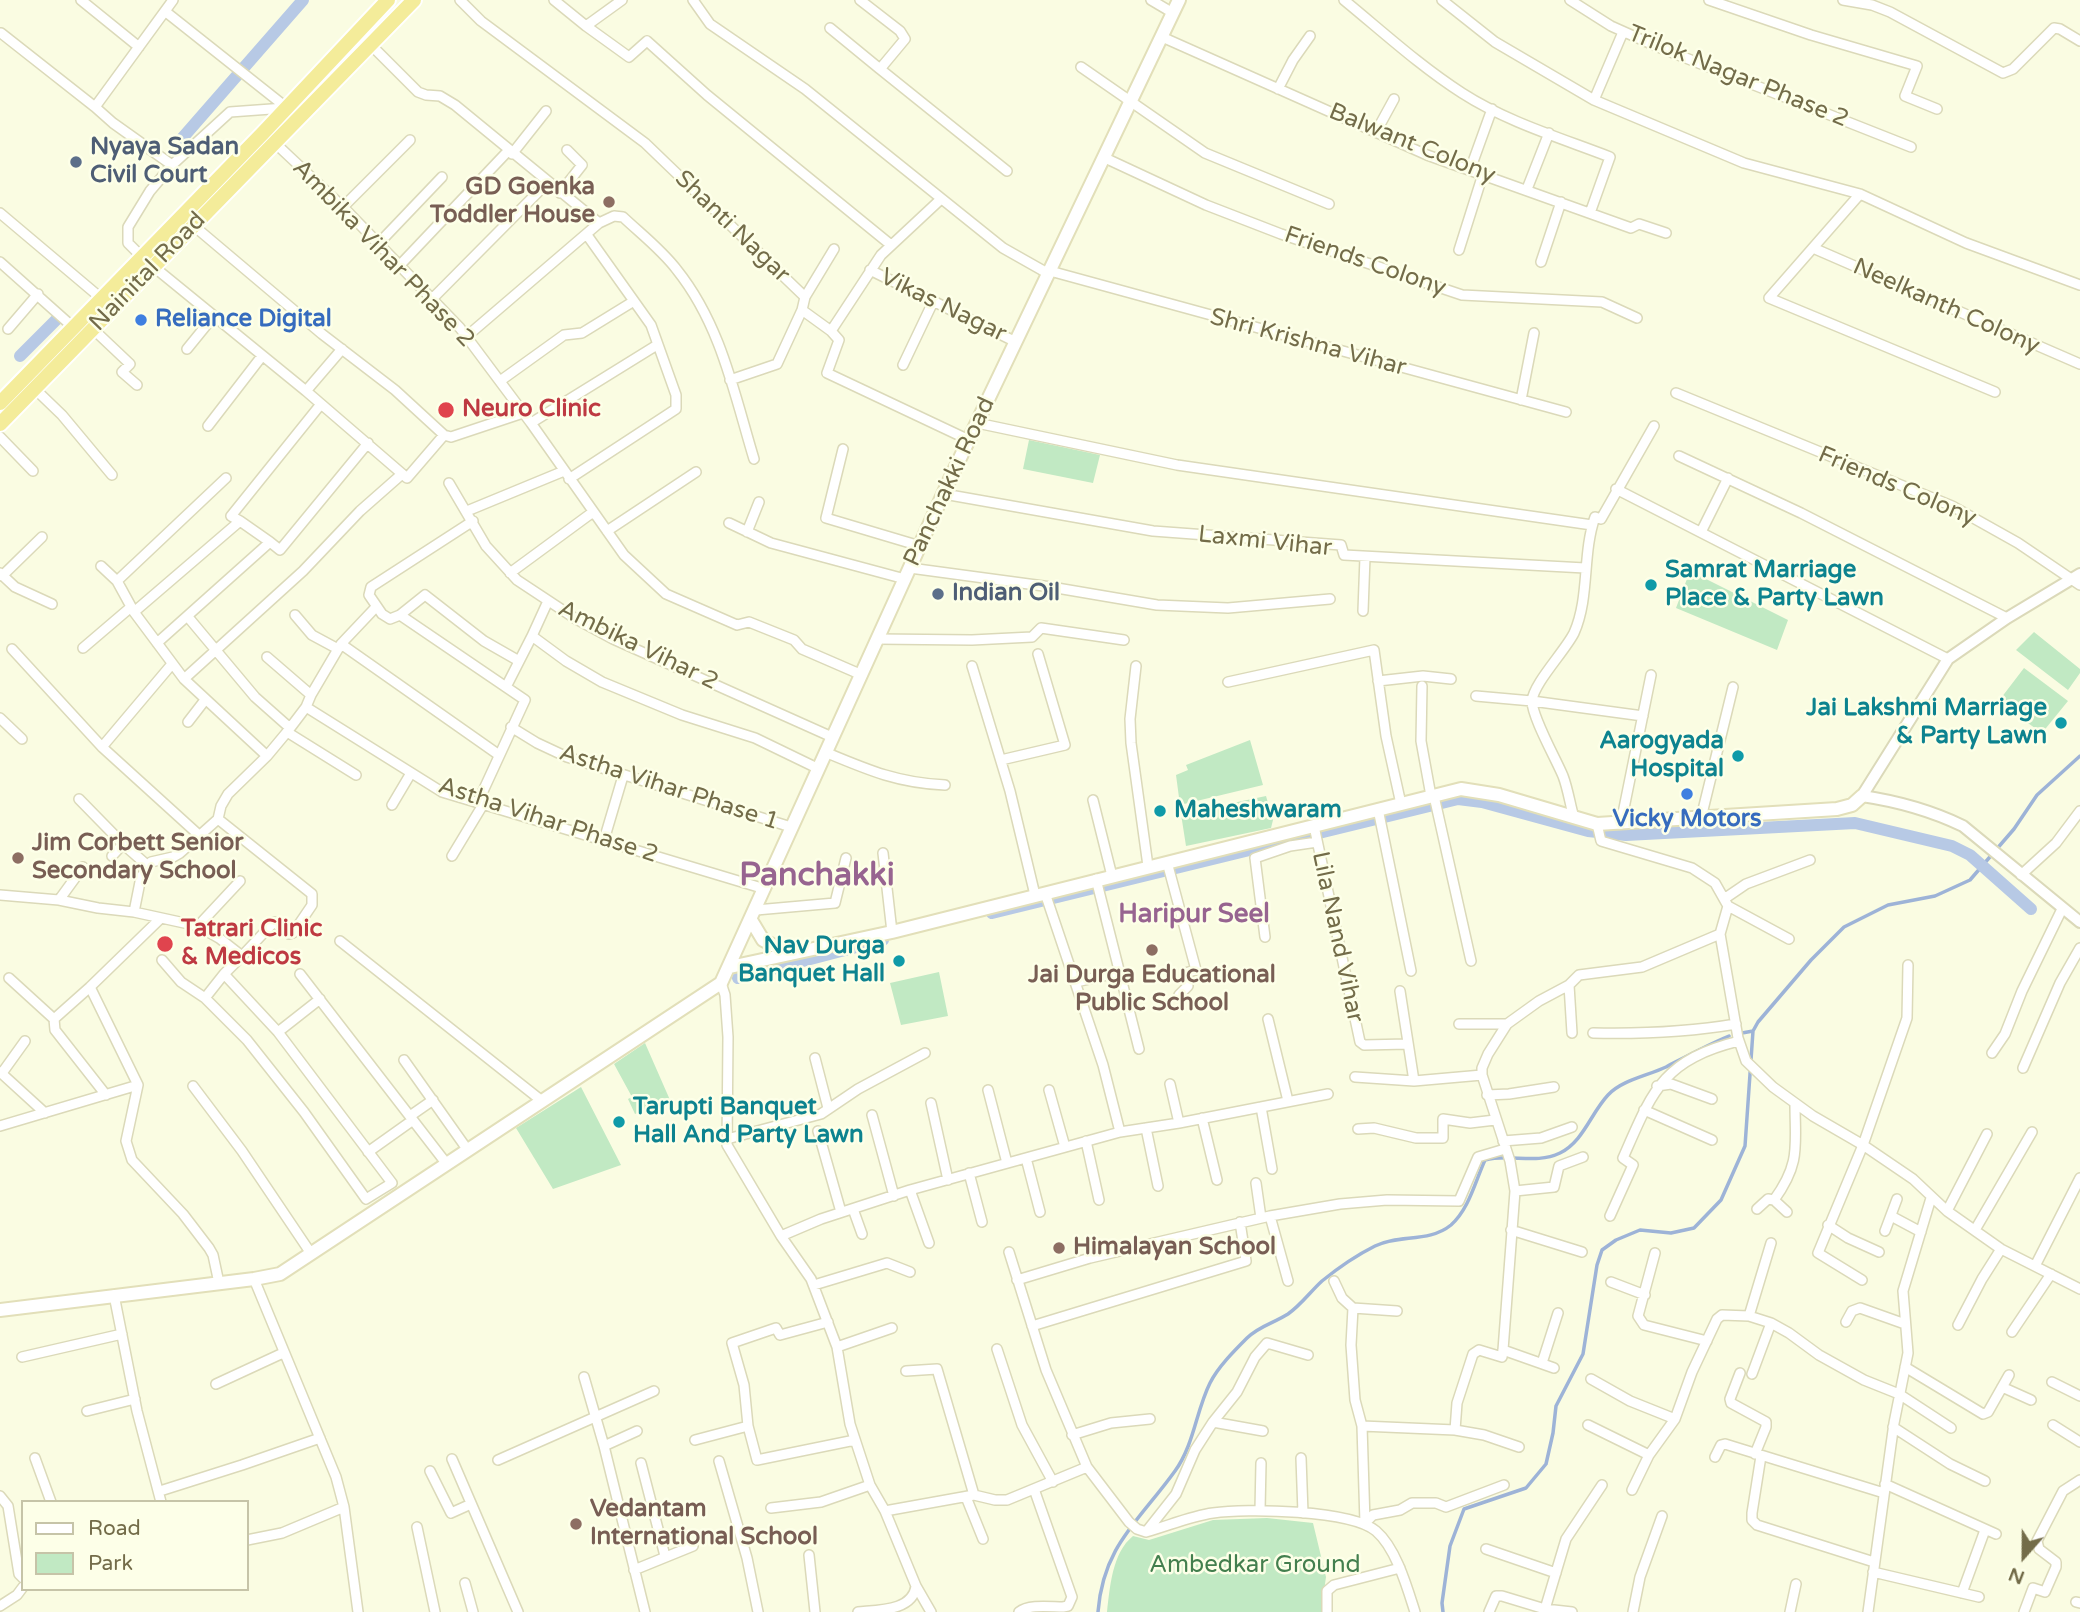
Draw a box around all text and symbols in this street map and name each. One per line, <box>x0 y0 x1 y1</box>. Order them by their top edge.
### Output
street label: Trilok Nagar Phase 2 <box>1623 20 1853 134</box>
street label: Balwant Colony <box>1325 98 1499 190</box>
place label: Nyaya Sadan Civil Court <box>90 134 239 190</box>
marker: Nyaya Sadan Civil Court <box>68 154 84 170</box>
street label: Ambika Vihar Phase 2 <box>286 154 480 354</box>
street label: Shanti Nagar <box>668 165 796 289</box>
place label: GD Goenka Toddler House <box>430 174 595 230</box>
marker: GD Goenka Toddler House <box>601 194 617 210</box>
street label: Nainital Road <box>84 206 212 338</box>
street label: Friends Colony <box>1280 221 1450 303</box>
street label: Neelkanth Colony <box>1848 253 2044 361</box>
street label: Vikas Nagar <box>875 263 1011 349</box>
street label: Shri Krishna Vihar <box>1207 303 1409 383</box>
place label: Reliance Digital <box>155 306 332 334</box>
marker: Reliance Digital <box>133 312 149 328</box>
street label: Panchakki Road <box>898 393 1002 571</box>
place label: Neuro Clinic <box>462 396 601 424</box>
marker: Neuro Clinic <box>436 400 456 420</box>
street label: Friends Colony <box>1814 441 1980 533</box>
street label: Laxmi Vihar <box>1197 521 1333 563</box>
place label: Samrat Marriage Place & Party Lawn <box>1665 557 1884 613</box>
marker: Samrat Marriage Place & Party Lawn <box>1643 577 1659 593</box>
place label: Indian Oil <box>952 580 1060 608</box>
marker: Indian Oil <box>930 586 946 602</box>
street label: Ambika Vihar 2 <box>553 595 723 697</box>
place label: Jai Lakshmi Marriage & Party Lawn <box>1806 695 2047 751</box>
marker: Jai Lakshmi Marriage & Party Lawn <box>2053 715 2069 731</box>
place label: Aarogyada Hospital <box>1599 728 1724 784</box>
street label: Astha Vihar Phase 1 <box>556 739 782 837</box>
marker: Aarogyada Hospital <box>1730 748 1746 764</box>
street label: Astha Vihar Phase 2 <box>435 772 661 870</box>
marker: Vicky Motors <box>1679 786 1695 802</box>
place label: Maheshwaram <box>1174 797 1342 825</box>
marker: Maheshwaram <box>1152 803 1168 819</box>
place label: Vicky Motors <box>1612 806 1762 834</box>
place label: Jim Corbett Senior Secondary School <box>32 830 244 886</box>
street label: Lila Nand Vihar <box>1305 849 1369 1025</box>
marker: Jim Corbett Senior Secondary School <box>10 850 26 866</box>
district label: Panchakki <box>739 858 895 896</box>
district label: Haripur Seel <box>1118 899 1270 931</box>
place label: Tatrari Clinic & Medicos <box>181 916 322 972</box>
place label: Nav Durga Banquet Hall <box>738 933 885 989</box>
marker: Tatrari Clinic & Medicos <box>155 934 175 954</box>
marker: Jai Durga Educational Public School <box>1144 942 1160 958</box>
marker: Nav Durga Banquet Hall <box>891 953 907 969</box>
place label: Jai Durga Educational Public School <box>1028 962 1276 1018</box>
place label: Tarupti Banquet Hall And Party Lawn <box>633 1094 864 1150</box>
marker: Tarupti Banquet Hall And Party Lawn <box>611 1114 627 1130</box>
place label: Himalayan School <box>1073 1234 1276 1262</box>
marker: Himalayan School <box>1051 1240 1067 1256</box>
place label: Vedantam International School <box>590 1496 818 1552</box>
legend <box>21 1500 248 1591</box>
text: Road <box>88 1516 141 1541</box>
marker: Vedantam International School <box>568 1516 584 1532</box>
north arrow <box>1989 1521 2059 1591</box>
text: Park <box>88 1551 133 1576</box>
park label: Ambedkar Ground <box>1149 1552 1361 1580</box>
text: N <box>2005 1563 2028 1589</box>

